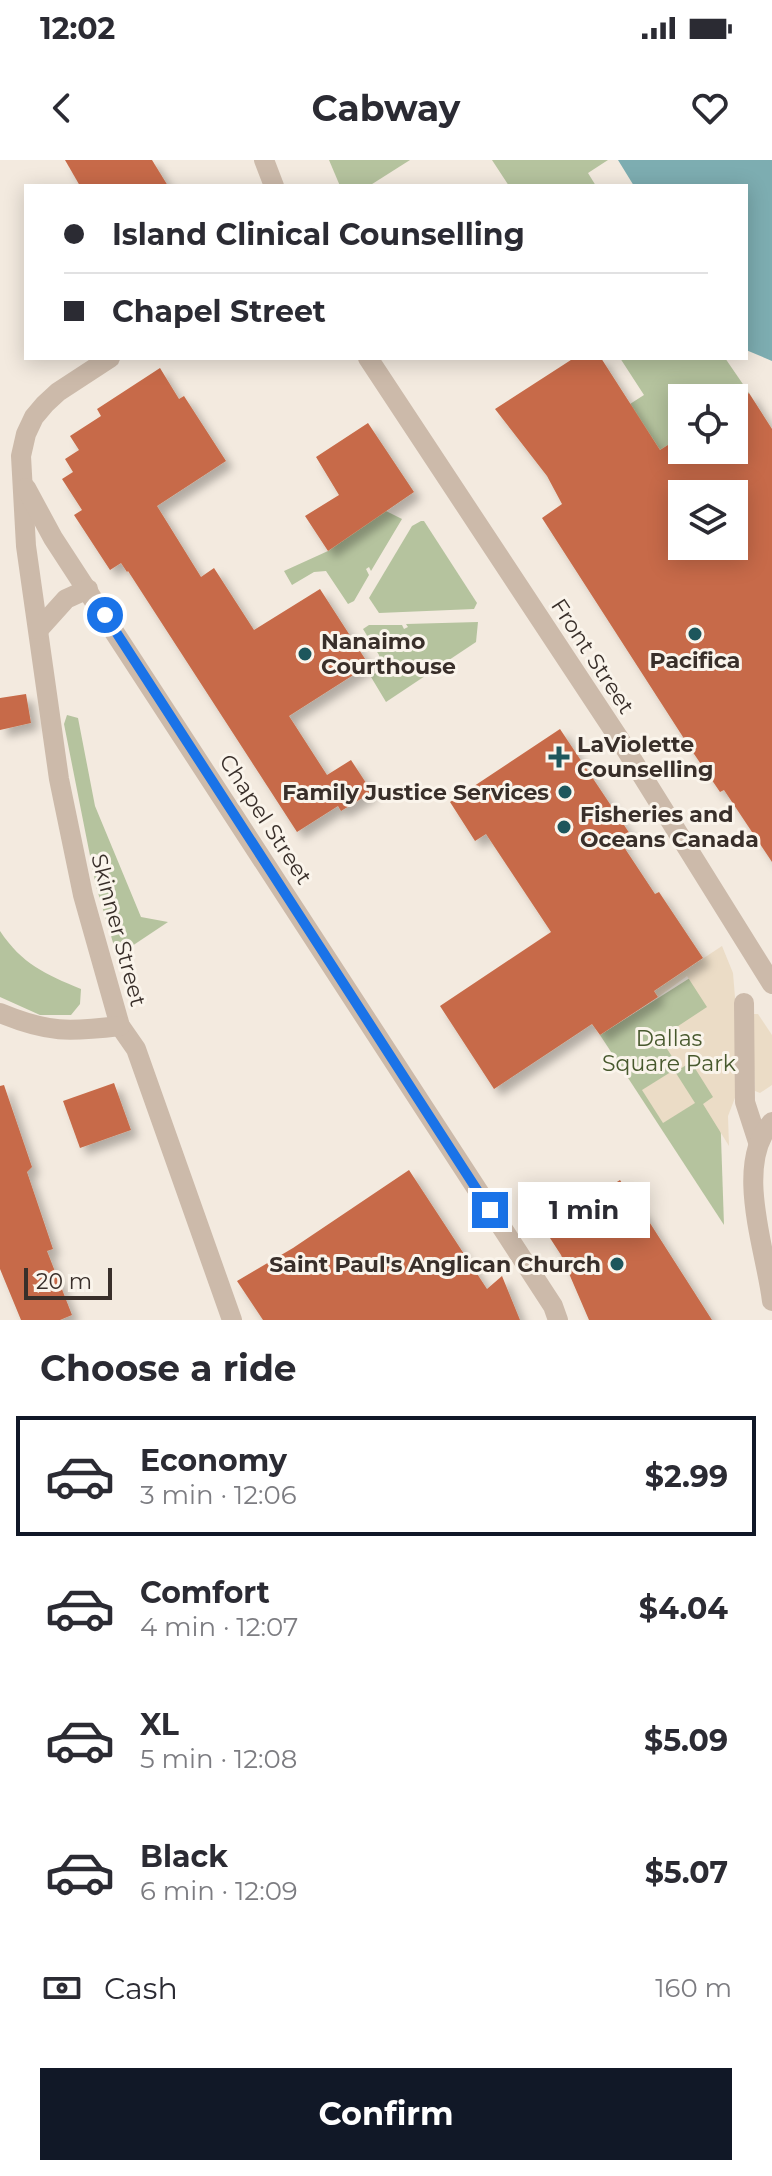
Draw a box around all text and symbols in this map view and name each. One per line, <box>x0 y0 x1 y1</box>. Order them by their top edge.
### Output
text: 12:02 <box>40 10 115 47</box>
icon: back <box>40 86 84 130</box>
text: Cabway <box>312 86 460 130</box>
icon: heart <box>688 86 732 130</box>
text: Island Clinical Counselling <box>112 216 525 253</box>
text: Chapel Street <box>112 293 326 330</box>
map controls <box>668 384 748 560</box>
button: locate <box>668 384 748 464</box>
button: layers <box>668 480 748 560</box>
street label: Front Street <box>545 594 640 719</box>
route start <box>87 597 123 633</box>
marker: Pacifica <box>686 625 704 643</box>
place label: Nanaimo Courthouse <box>321 628 456 680</box>
marker: Nanaimo Courthouse <box>296 645 314 663</box>
place label: Pacifica <box>650 647 740 674</box>
place label: LaViolette Counselling <box>577 731 713 783</box>
marker: LaViolette Counselling <box>548 746 570 768</box>
street label: Chapel Street <box>213 749 318 890</box>
place label: Family Justice Services <box>282 779 549 806</box>
marker: Family Justice Services <box>556 783 574 801</box>
place label: Fisheries and Oceans Canada <box>580 801 759 853</box>
marker: Fisheries and Oceans Canada <box>555 818 573 836</box>
street label: Skinner Street <box>85 851 152 1009</box>
park label: Dallas Square Park <box>602 1025 737 1077</box>
callout: 1 min <box>518 1182 650 1238</box>
route end <box>472 1192 508 1228</box>
text: 1 min <box>549 1194 619 1226</box>
place label: Saint Paul's Anglican Church <box>269 1251 601 1278</box>
marker: Saint Paul's Anglican Church <box>608 1255 626 1273</box>
scale bar <box>24 1264 112 1300</box>
text: 20 m <box>36 1268 92 1295</box>
text: Choose a ride <box>40 1346 297 1390</box>
icon: car <box>44 1440 116 1512</box>
text: Economy <box>140 1442 287 1479</box>
text: $2.99 <box>645 1458 728 1495</box>
text: 3 min · 12:06 <box>140 1479 297 1511</box>
icon: car <box>44 1572 116 1644</box>
text: Comfort <box>140 1574 270 1611</box>
text: $4.04 <box>639 1590 728 1627</box>
text: 4 min · 12:07 <box>140 1611 298 1643</box>
icon: car <box>44 1704 116 1776</box>
text: XL <box>140 1706 179 1743</box>
text: $5.09 <box>644 1722 728 1759</box>
text: 5 min · 12:08 <box>140 1743 297 1775</box>
icon: car <box>44 1836 116 1908</box>
text: Black <box>140 1838 228 1875</box>
text: $5.07 <box>645 1854 728 1891</box>
text: 6 min · 12:09 <box>140 1875 298 1907</box>
icon: cash <box>40 1966 84 2010</box>
text: Cash <box>104 1970 178 2007</box>
text: 160 m <box>655 1972 732 2004</box>
button: Confirm <box>40 2068 732 2160</box>

